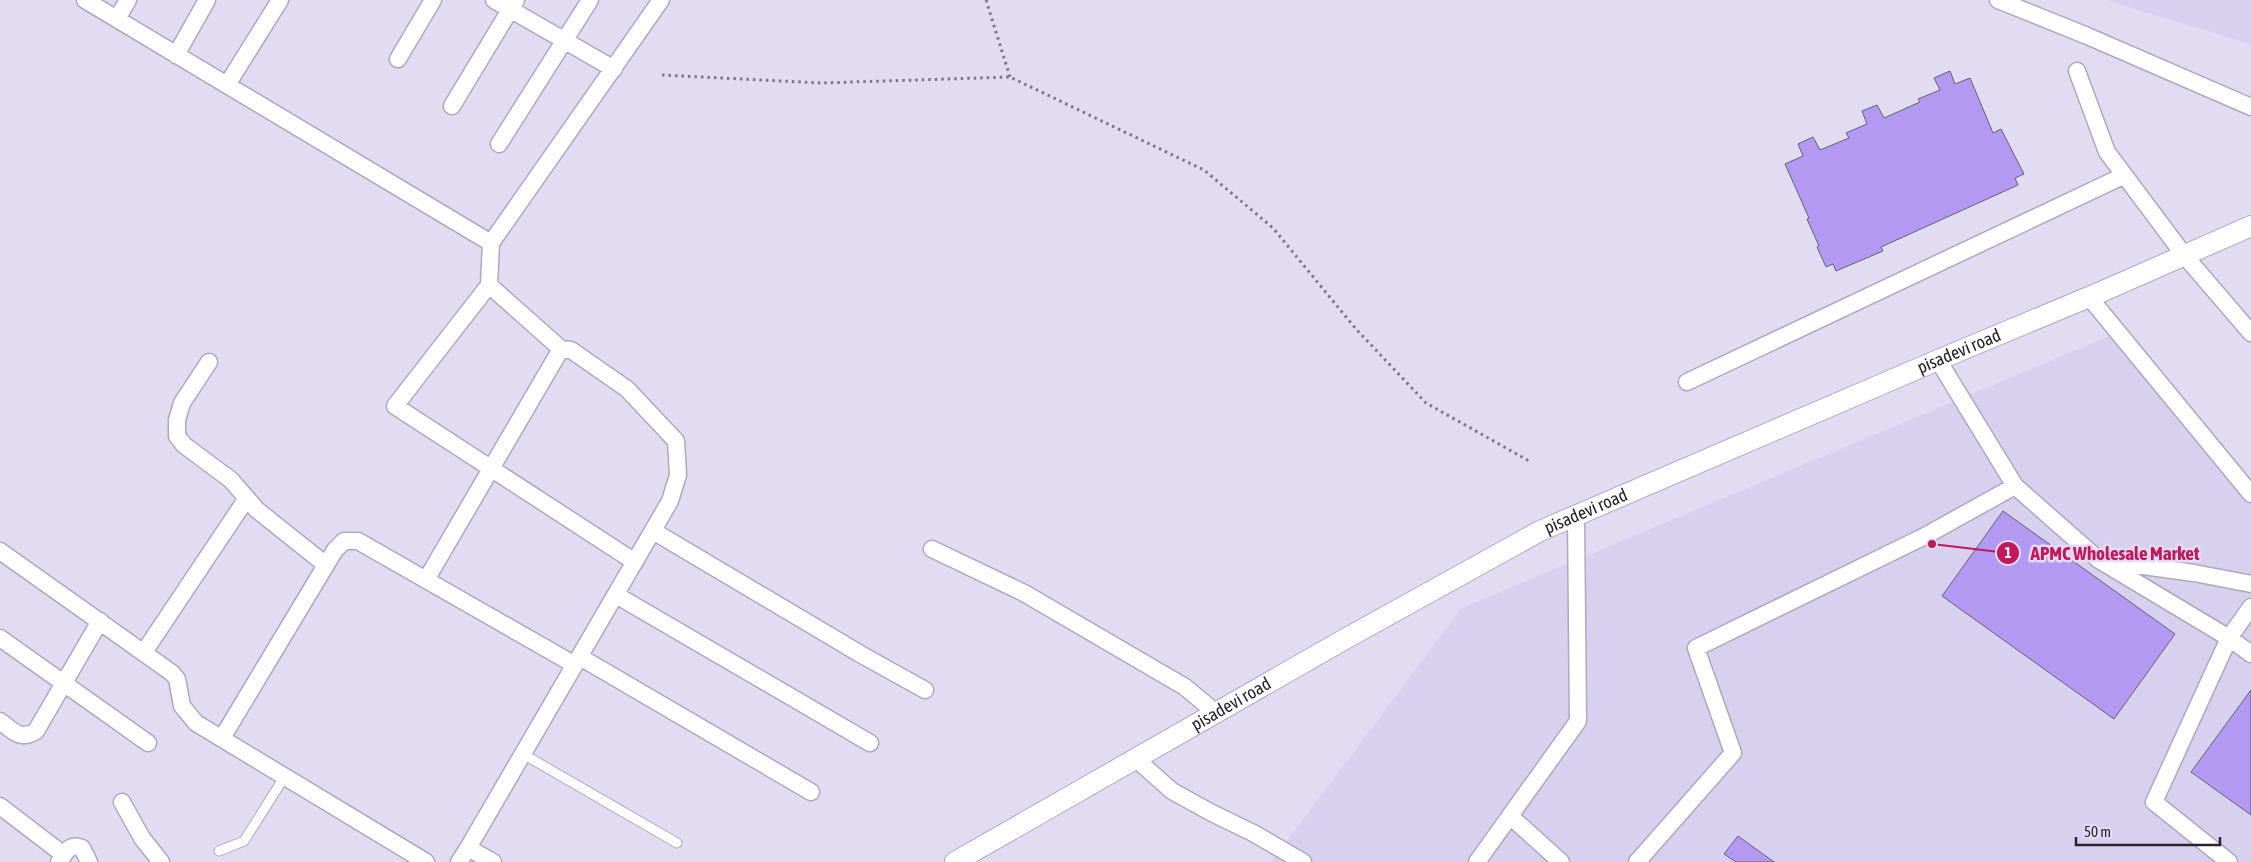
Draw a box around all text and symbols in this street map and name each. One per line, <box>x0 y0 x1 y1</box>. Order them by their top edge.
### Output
street label: pisadevi road <box>1914 324 2004 378</box>
street label: pisadevi road <box>1541 484 1630 538</box>
callout: APMC Wholesale Market <box>1995 536 2209 570</box>
text: APMC Wholesale Market <box>2030 542 2200 564</box>
text: 1 <box>2004 544 2012 561</box>
street label: pisadevi road <box>1187 673 1275 735</box>
scale bar <box>2076 814 2220 846</box>
text: 50 m <box>2084 823 2111 840</box>

